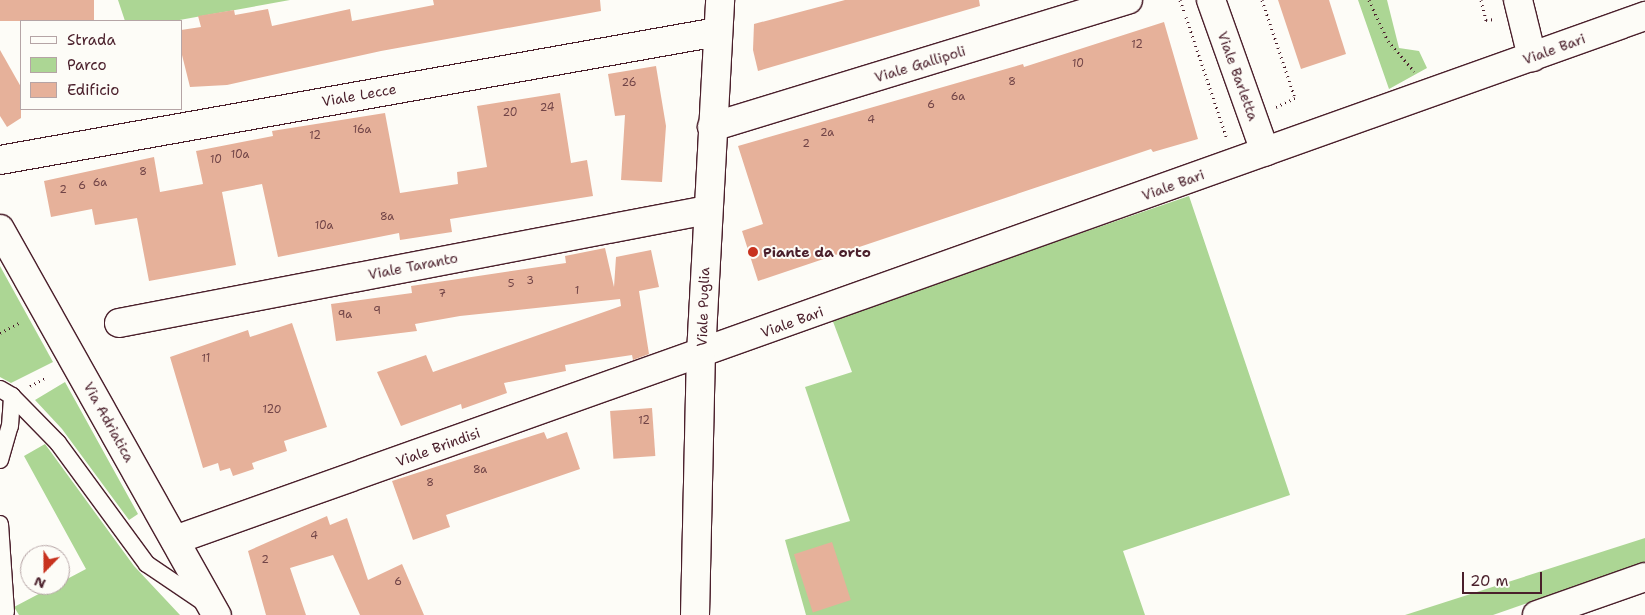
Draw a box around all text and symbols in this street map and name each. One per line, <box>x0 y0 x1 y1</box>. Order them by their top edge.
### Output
legend <box>20 20 182 110</box>
street label: Viale Barletta <box>1214 29 1262 123</box>
text: Strada <box>67 30 116 50</box>
street label: Viale Bari <box>1520 30 1588 68</box>
house number: 12 <box>1131 38 1143 52</box>
street label: Viale Gallipoli <box>872 42 968 86</box>
text: Parco <box>67 55 107 75</box>
house number: 10 <box>1072 57 1084 71</box>
house number: 8 <box>1008 75 1016 89</box>
house number: 26 <box>622 76 636 90</box>
text: Edificio <box>67 80 119 100</box>
street label: Viale Lecce <box>320 80 398 110</box>
house number: 6a <box>951 90 965 104</box>
house number: 6 <box>927 98 935 112</box>
house number: 24 <box>540 101 554 115</box>
house number: 20 <box>502 106 518 120</box>
house number: 4 <box>867 113 875 127</box>
house number: 16a <box>353 123 371 137</box>
house number: 2a <box>820 126 834 140</box>
house number: 12 <box>309 129 321 143</box>
house number: 2 <box>802 137 810 151</box>
house number: 10a <box>231 148 249 162</box>
house number: 10 <box>210 153 222 167</box>
house number: 8 <box>139 165 147 179</box>
street label: Viale Bari <box>1139 166 1207 204</box>
house number: 6a <box>93 176 107 190</box>
house number: 6 <box>78 179 86 193</box>
house number: 2 <box>59 183 67 197</box>
house number: 8a <box>380 210 394 224</box>
house number: 10a <box>315 219 333 233</box>
place label: Piante da orto <box>763 244 871 260</box>
marker: Piante da orto <box>747 246 759 258</box>
street label: Viale Taranto <box>367 249 459 283</box>
street label: Viale Puglia <box>693 267 713 347</box>
house number: 3 <box>526 274 534 288</box>
house number: 5 <box>508 277 514 291</box>
house number: 1 <box>575 284 579 298</box>
house number: 7 <box>438 287 446 301</box>
street label: Viale Bari <box>758 303 826 341</box>
house number: 9 <box>373 304 381 318</box>
house number: 9a <box>338 308 352 322</box>
house number: 11 <box>202 352 210 366</box>
street label: Via Adriatica <box>80 379 138 465</box>
house number: 120 <box>262 403 282 417</box>
house number: 12 <box>638 414 650 428</box>
street label: Viale Brindisi <box>394 424 482 470</box>
house number: 8a <box>473 463 487 477</box>
house number: 8 <box>426 476 434 490</box>
house number: 4 <box>310 529 318 543</box>
north arrow <box>20 545 70 595</box>
house number: 2 <box>261 553 269 567</box>
scale bar <box>1465 562 1545 594</box>
text: 20 m <box>1470 571 1509 591</box>
text: N <box>31 573 48 593</box>
house number: 6 <box>394 575 402 589</box>

